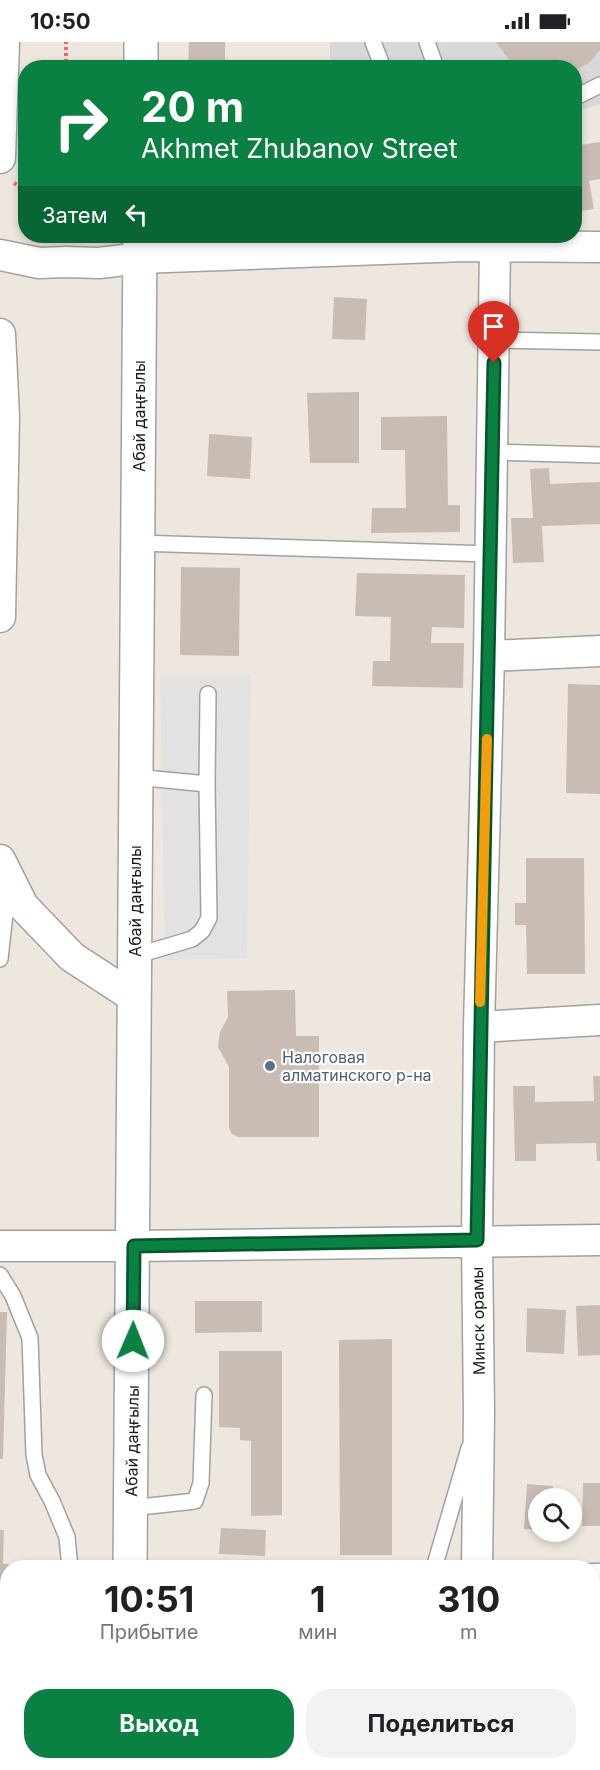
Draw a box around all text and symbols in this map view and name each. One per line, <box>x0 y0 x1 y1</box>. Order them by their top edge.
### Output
text: 10:50 <box>30 8 91 34</box>
text: 20 m <box>141 81 244 132</box>
icon: right <box>42 84 120 162</box>
text: Akhmet Zhubanov Street <box>141 132 458 165</box>
icon: left <box>120 198 153 231</box>
text: Затем <box>42 202 108 228</box>
pin <box>468 301 519 363</box>
icon: arrive <box>477 310 510 343</box>
street label: Абай даңғылы <box>129 360 149 472</box>
street label: Абай даңғылы <box>125 845 145 957</box>
place label: Налоговая алматинского р-на <box>282 1047 432 1085</box>
marker: Налоговая алматинского р-на <box>263 1059 277 1073</box>
street label: Минск орамы <box>467 1267 489 1375</box>
position arrow <box>101 1309 165 1373</box>
street label: Абай даңғылы <box>121 1385 143 1497</box>
map controls <box>528 1488 582 1542</box>
button: search <box>528 1488 582 1542</box>
text: 10:51 <box>104 1577 194 1621</box>
text: 1 <box>310 1577 326 1621</box>
text: 310 <box>437 1577 500 1621</box>
text: Прибытие <box>100 1620 198 1644</box>
text: мин <box>298 1620 337 1644</box>
text: m <box>460 1620 477 1644</box>
button: Выход <box>24 1689 294 1758</box>
button: Поделиться <box>306 1689 576 1758</box>

